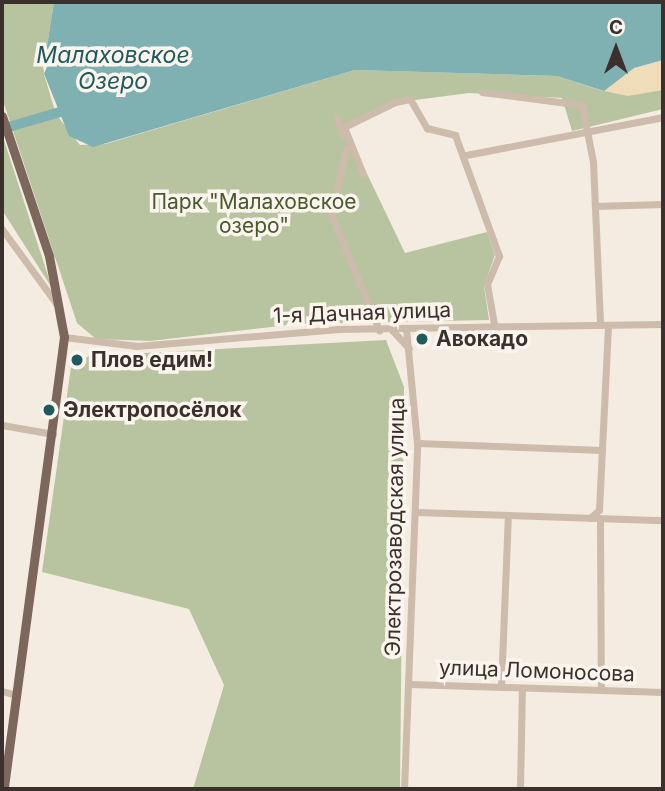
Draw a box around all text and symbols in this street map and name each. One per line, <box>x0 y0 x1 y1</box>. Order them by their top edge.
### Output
north arrow <box>581 14 651 84</box>
text: С <box>609 16 623 39</box>
water label: Малаховское Озеро <box>36 41 190 95</box>
park label: Парк "Малаховское озеро" <box>151 189 357 239</box>
street label: 1-я Дачная улица <box>272 297 452 329</box>
place label: Авокадо <box>436 326 528 352</box>
marker: Авокадо <box>414 331 430 347</box>
place label: Плов едим! <box>91 347 213 373</box>
marker: Плов едим! <box>69 352 85 368</box>
place label: Электропосёлок <box>63 397 241 423</box>
street label: Электрозаводская улица <box>380 397 410 657</box>
marker: Электропосёлок <box>41 402 57 418</box>
street label: улица Ломоносова <box>439 655 635 687</box>

